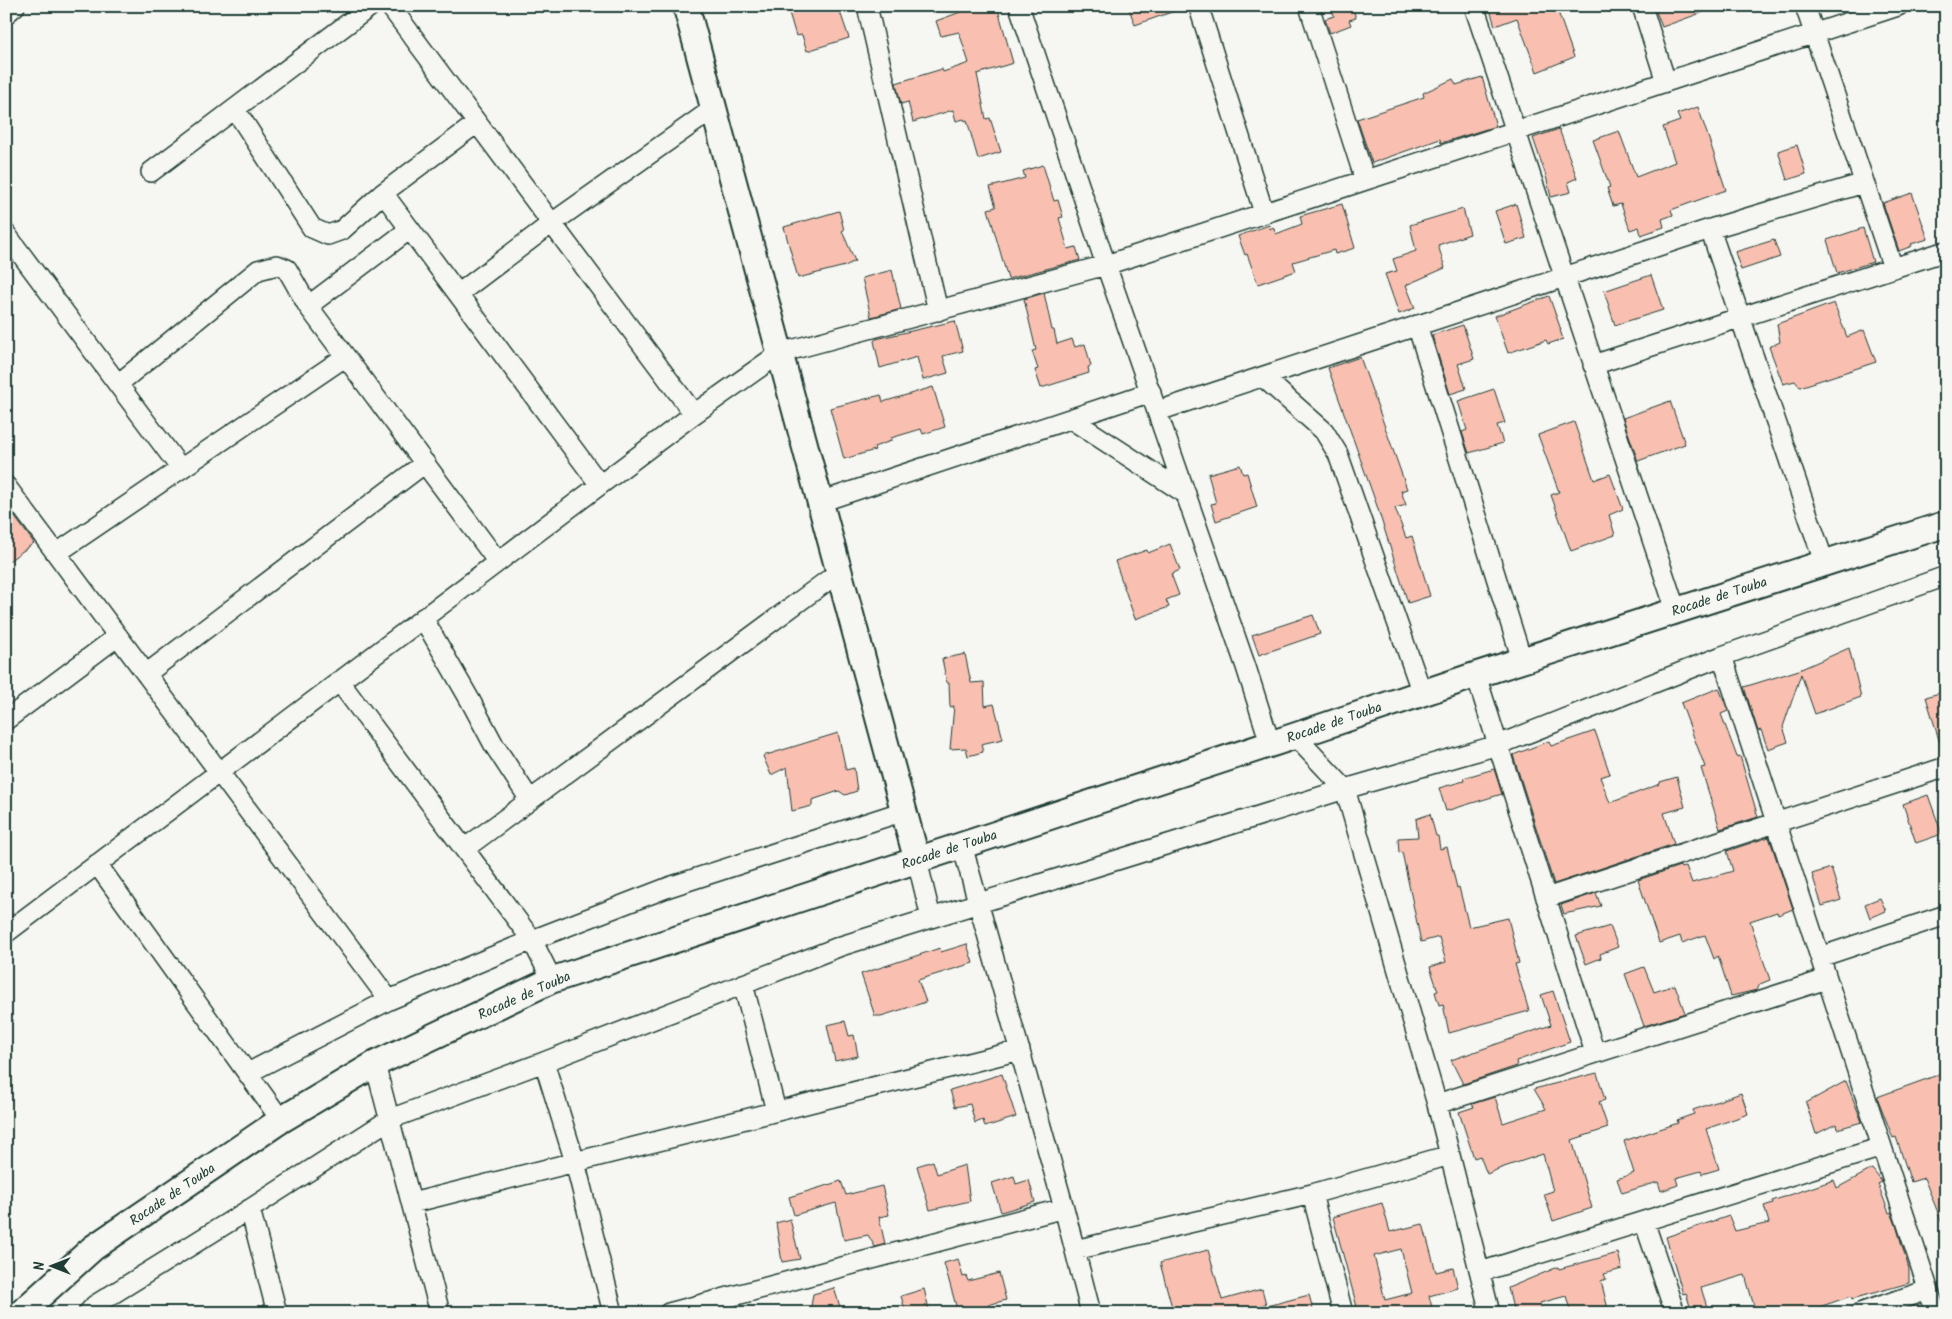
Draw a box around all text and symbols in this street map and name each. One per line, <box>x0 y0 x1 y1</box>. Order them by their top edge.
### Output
street label: Rocade de Touba <box>1669 571 1770 623</box>
street label: Rocade de Touba <box>1284 696 1385 750</box>
street label: Rocade de Touba <box>899 824 1000 876</box>
street label: Rocade de Touba <box>474 966 574 1026</box>
street label: Rocade de Touba <box>125 1158 220 1232</box>
north arrow <box>28 1242 78 1292</box>
text: N <box>29 1261 51 1270</box>

